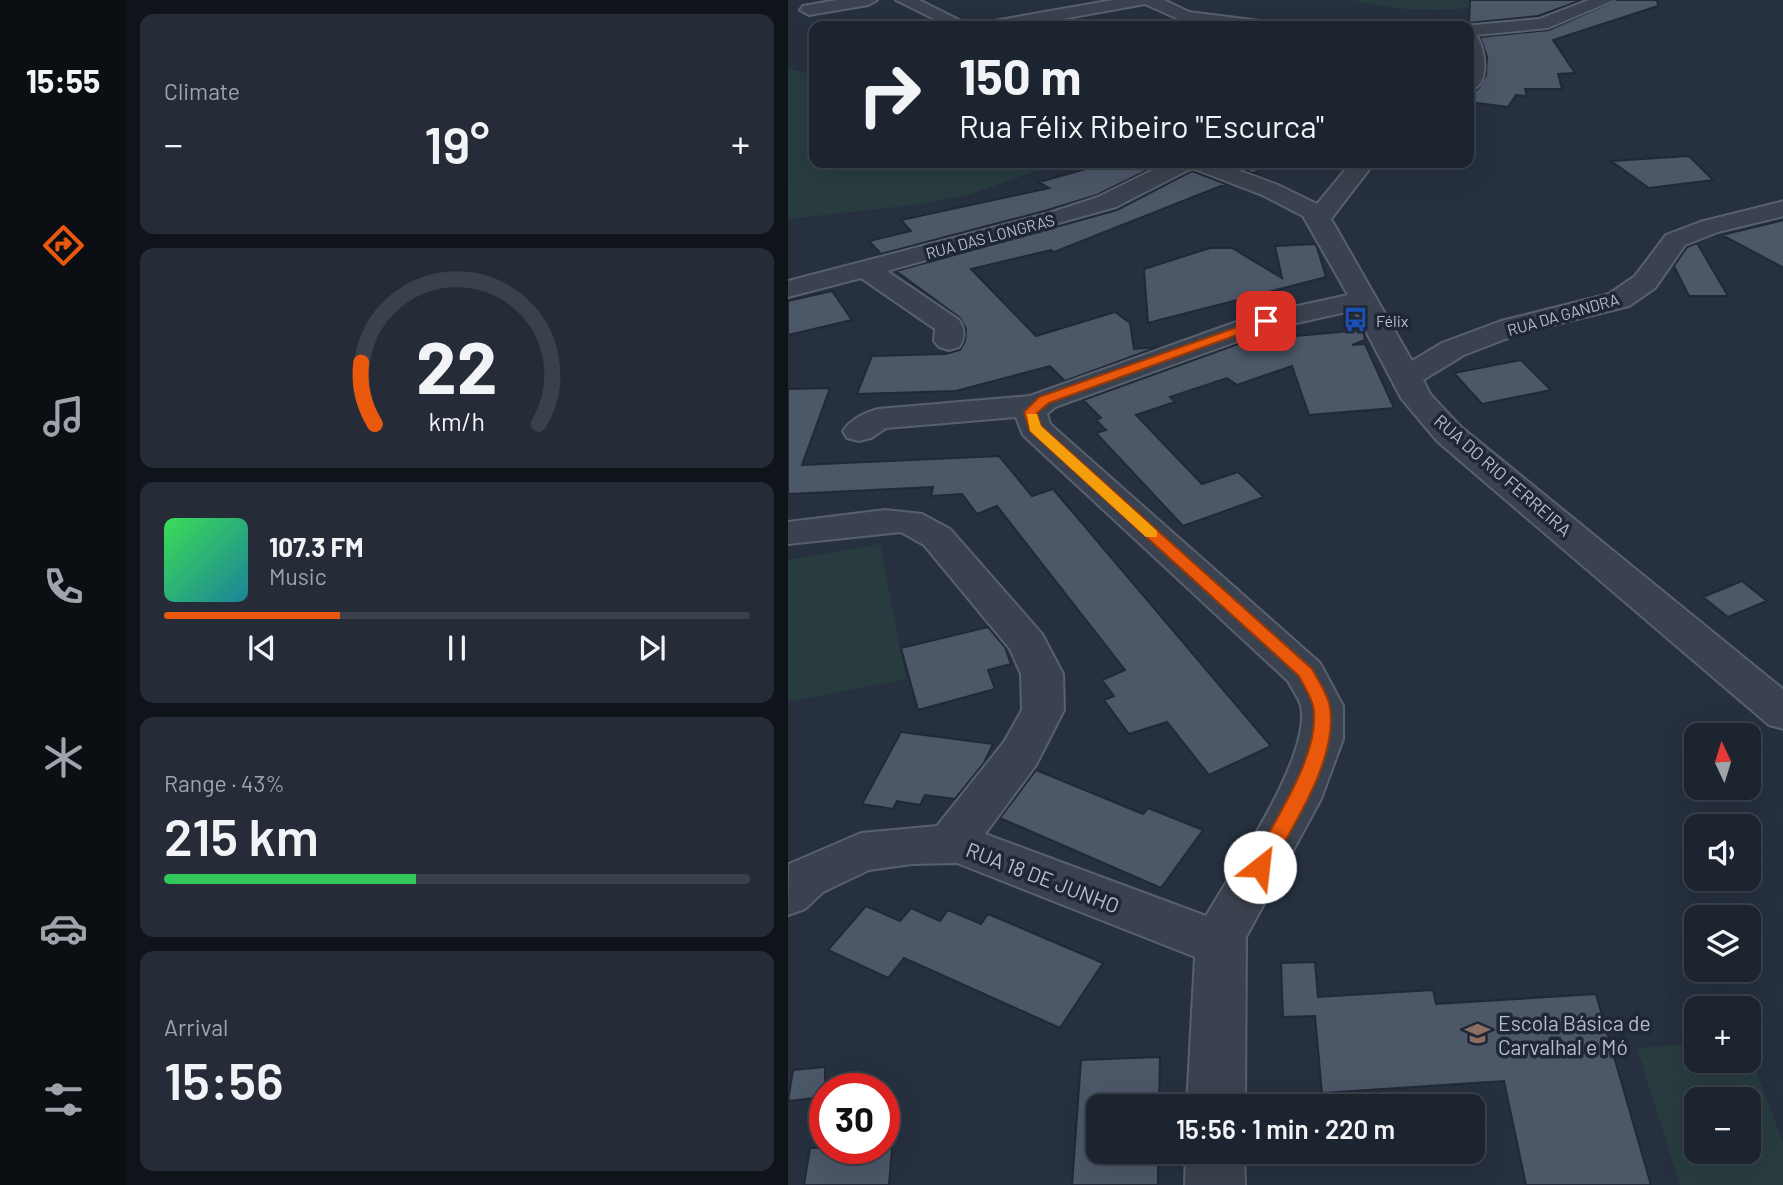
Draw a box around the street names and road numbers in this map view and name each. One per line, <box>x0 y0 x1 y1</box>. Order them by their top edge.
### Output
street label: RUA DAS LONGRAS <box>923 210 1057 262</box>
street label: RUA DA GANDRA <box>1505 289 1621 339</box>
street label: RUA DO RIO FERREIRA <box>1430 409 1576 541</box>
street label: RUA 18 DE JUNHO <box>963 836 1123 918</box>

